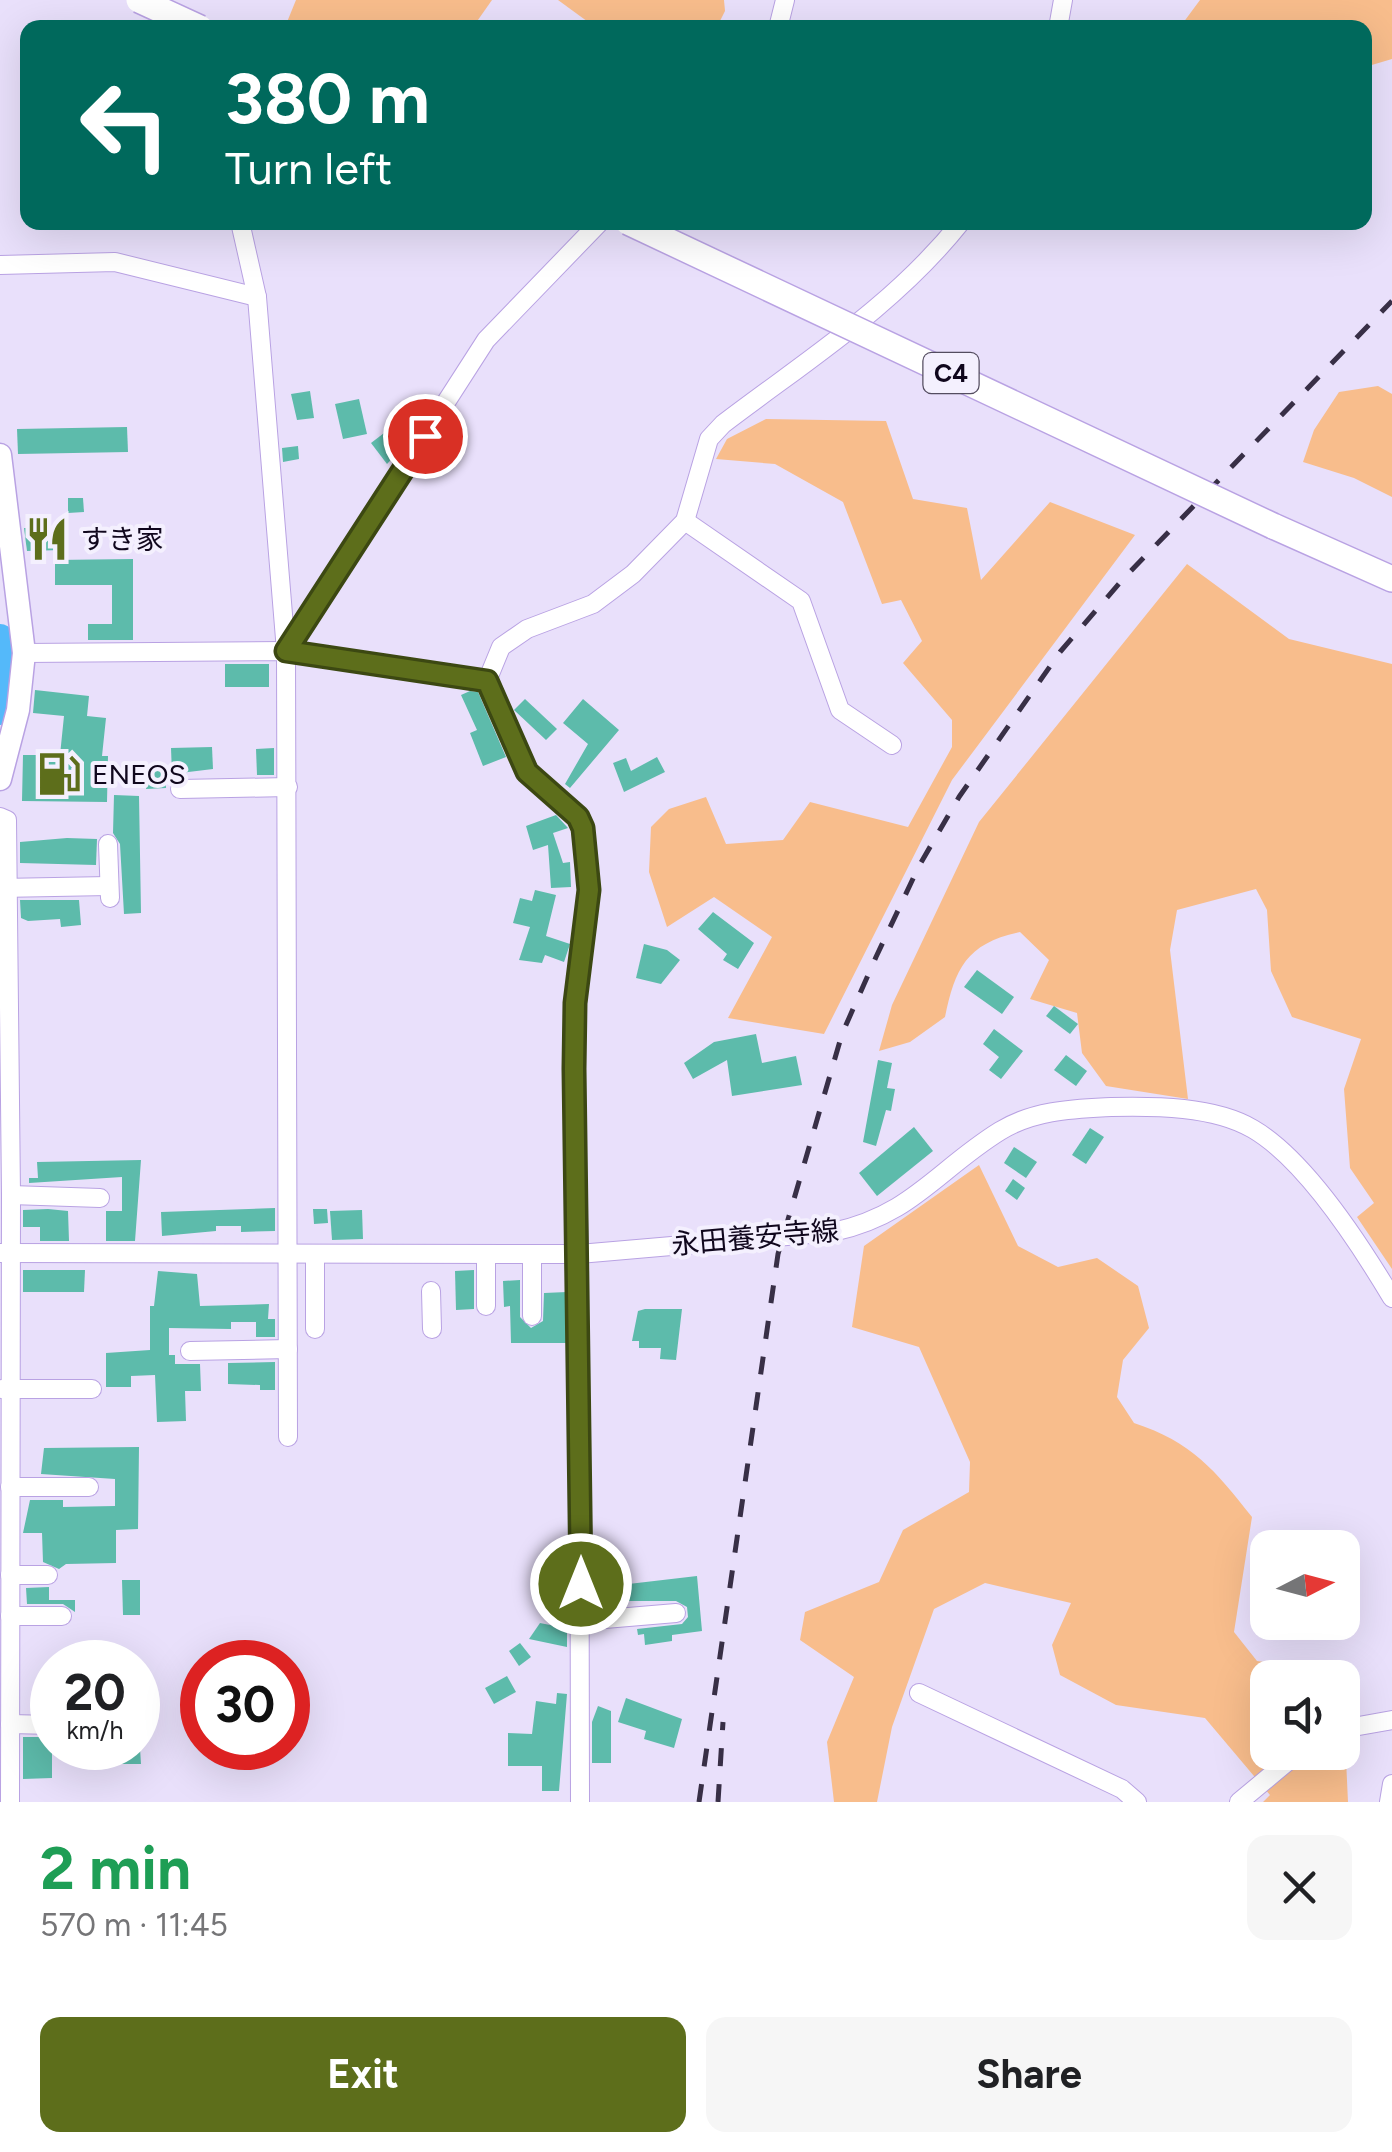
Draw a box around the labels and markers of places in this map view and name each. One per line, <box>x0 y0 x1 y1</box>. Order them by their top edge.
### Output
pin <box>383 394 468 479</box>
restaurant icon: すき家 <box>23 515 71 563</box>
place label: すき家 <box>80 522 164 556</box>
fuel station icon: ENEOS <box>35 750 83 798</box>
place label: ENEOS <box>92 757 186 791</box>

